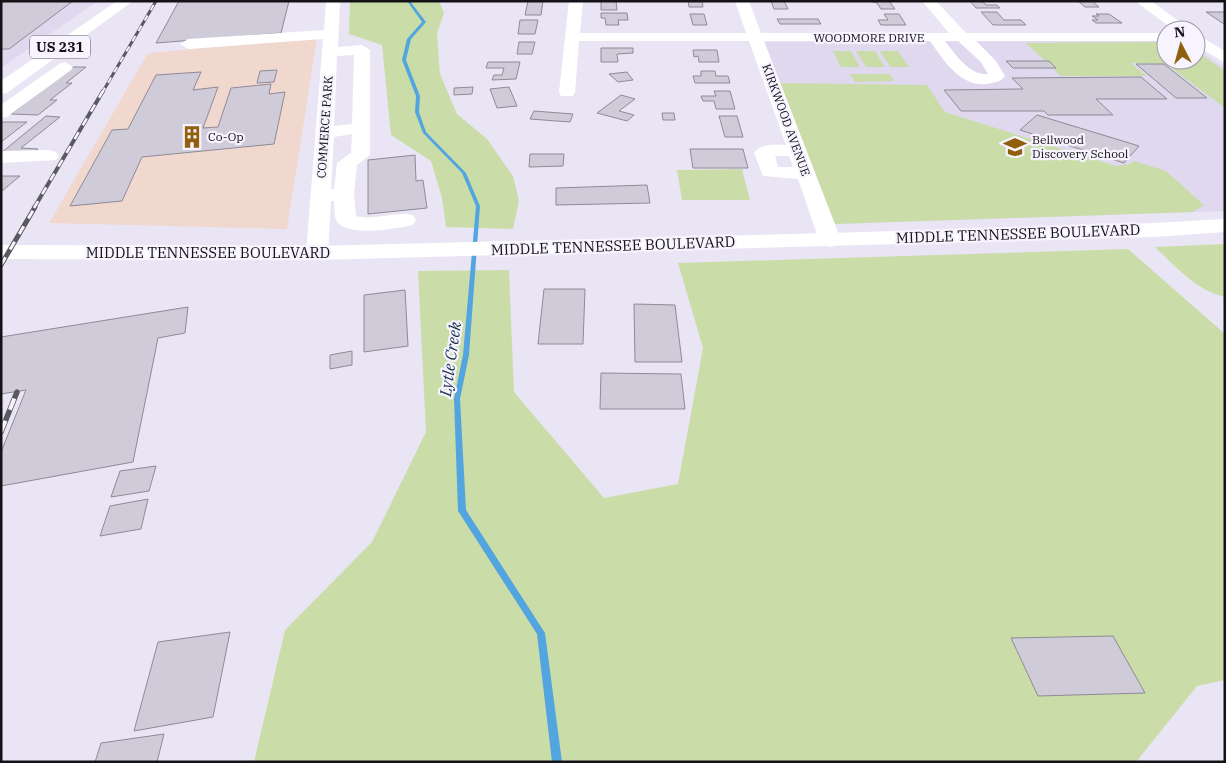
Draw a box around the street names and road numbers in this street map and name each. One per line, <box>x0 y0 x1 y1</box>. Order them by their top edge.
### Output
street label: WOODMORE DRIVE <box>813 30 925 45</box>
road number: US 231 <box>30 36 90 58</box>
street label: KIRKWOOD AVENUE <box>759 62 814 178</box>
street label: COMMERCE PARK <box>313 75 336 179</box>
street label: MIDDLE TENNESSEE BOULEVARD <box>895 220 1140 247</box>
street label: MIDDLE TENNESSEE BOULEVARD <box>490 232 735 259</box>
street label: MIDDLE TENNESSEE BOULEVARD <box>86 243 330 262</box>

